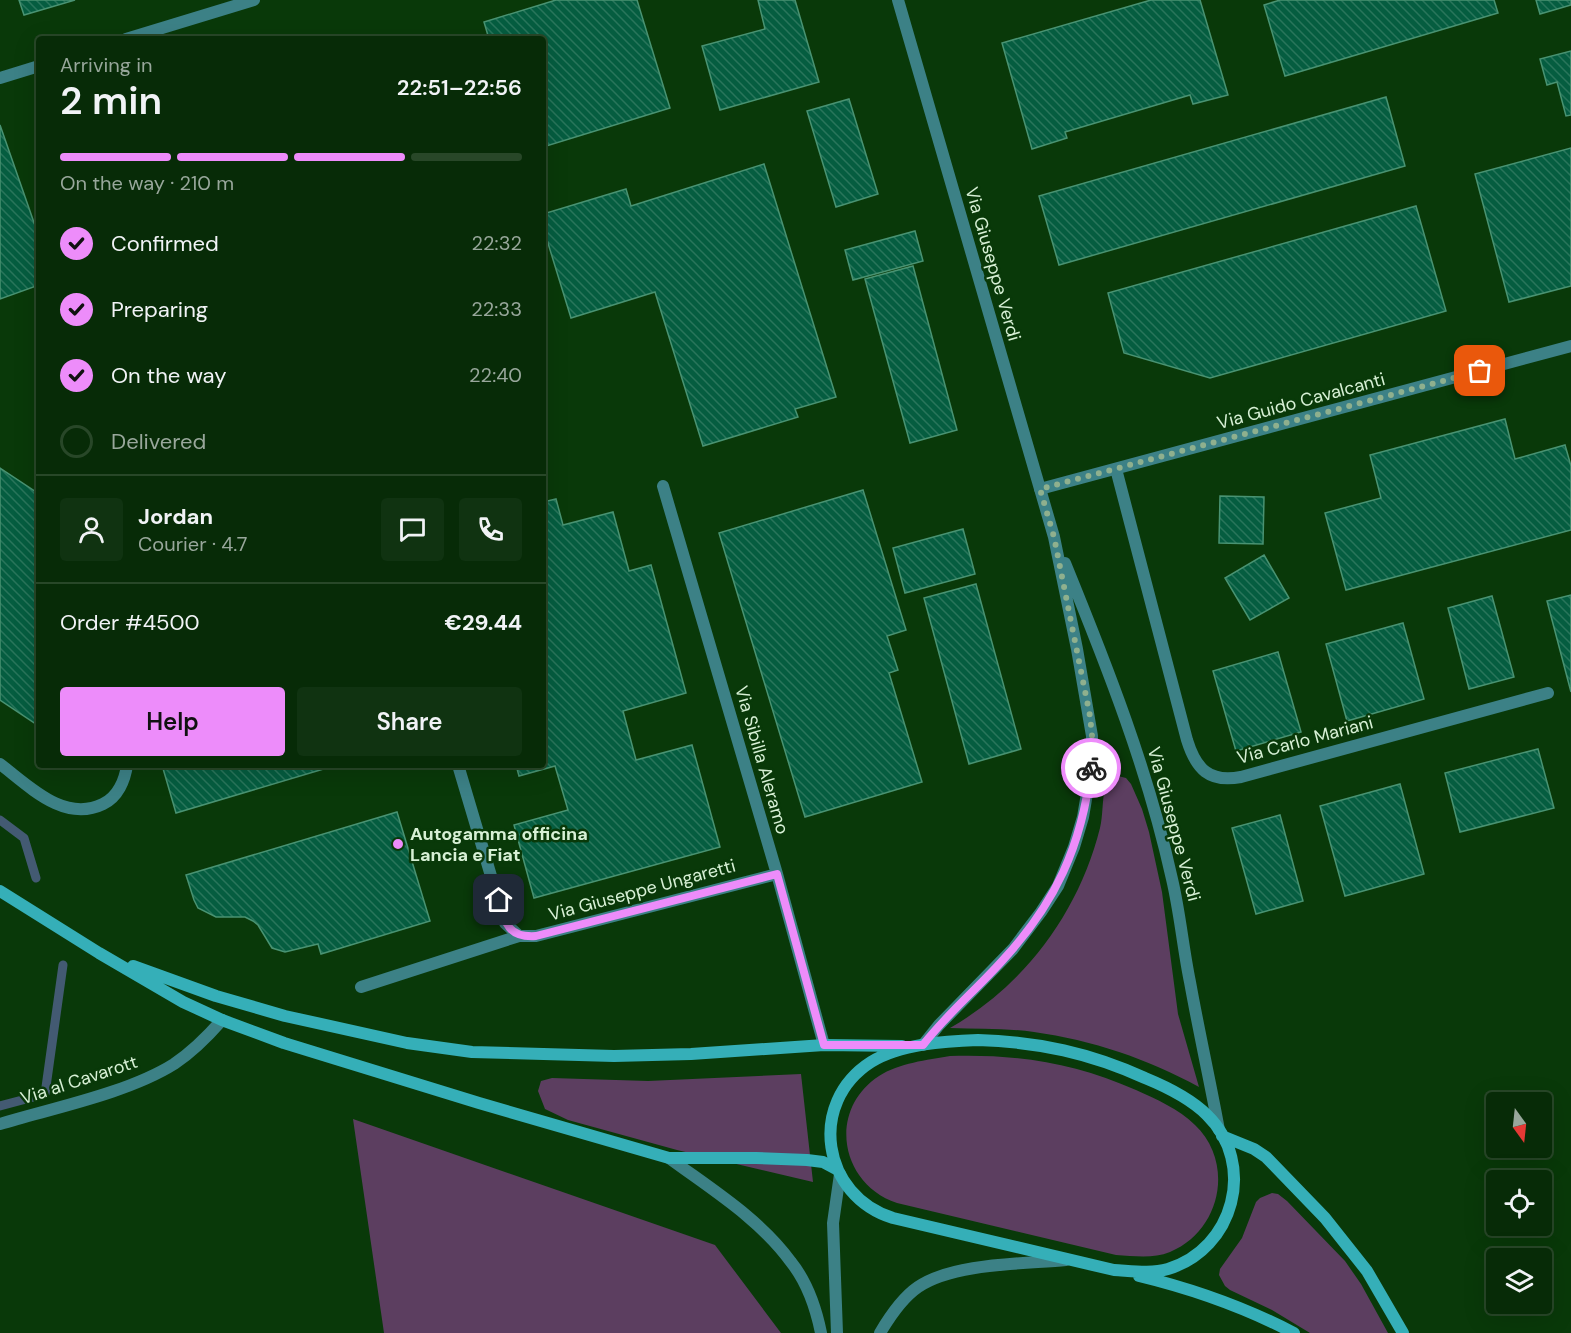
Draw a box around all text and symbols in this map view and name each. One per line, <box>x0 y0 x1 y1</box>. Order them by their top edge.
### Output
text: Arriving in <box>60 52 152 78</box>
text: 22:51–22:56 <box>397 73 522 102</box>
text: 2 min <box>60 75 162 126</box>
text: On the way · 210 m <box>60 170 234 196</box>
street label: Via Giuseppe Verdi <box>960 184 1026 344</box>
icon: check <box>60 227 93 260</box>
text: Confirmed <box>111 229 219 258</box>
text: 22:32 <box>472 230 522 256</box>
icon: check <box>60 293 93 326</box>
text: Preparing <box>111 295 208 324</box>
text: 22:33 <box>471 296 522 322</box>
pin <box>1454 345 1505 396</box>
icon: bag <box>1463 354 1496 387</box>
icon: check <box>60 359 93 392</box>
text: On the way <box>111 361 226 390</box>
text: 22:40 <box>469 362 522 388</box>
street label: Via Guido Cavalcanti <box>1214 367 1388 435</box>
text: Delivered <box>111 427 206 456</box>
button: person <box>60 498 123 561</box>
button: chat <box>381 498 444 561</box>
button: phone <box>459 498 522 561</box>
text: Jordan <box>138 502 213 531</box>
text: Courier · 4.7 <box>138 531 247 557</box>
text: Order #4500 <box>60 608 200 637</box>
text: €29.44 <box>445 608 522 637</box>
street label: Via Sibilla Aleramo <box>729 683 795 837</box>
button: Help <box>60 687 285 756</box>
button: Share <box>297 687 522 756</box>
street label: Via Carlo Mariani <box>1234 710 1376 770</box>
courier <box>1061 738 1121 798</box>
street label: Via Giuseppe Verdi <box>1142 744 1206 904</box>
icon: bike <box>1075 752 1108 785</box>
place label: Autogamma officina Lancia e Fiat <box>410 822 588 867</box>
marker: Autogamma officina Lancia e Fiat <box>391 837 405 851</box>
street label: Via Giuseppe Ungaretti <box>546 853 738 927</box>
pin <box>473 874 524 925</box>
icon: home <box>482 883 515 916</box>
street label: Via al Cavarott <box>18 1050 140 1110</box>
north arrow <box>1486 1092 1552 1158</box>
map controls <box>1486 1092 1552 1314</box>
button: locate <box>1486 1170 1552 1236</box>
button: layers <box>1486 1248 1552 1314</box>

